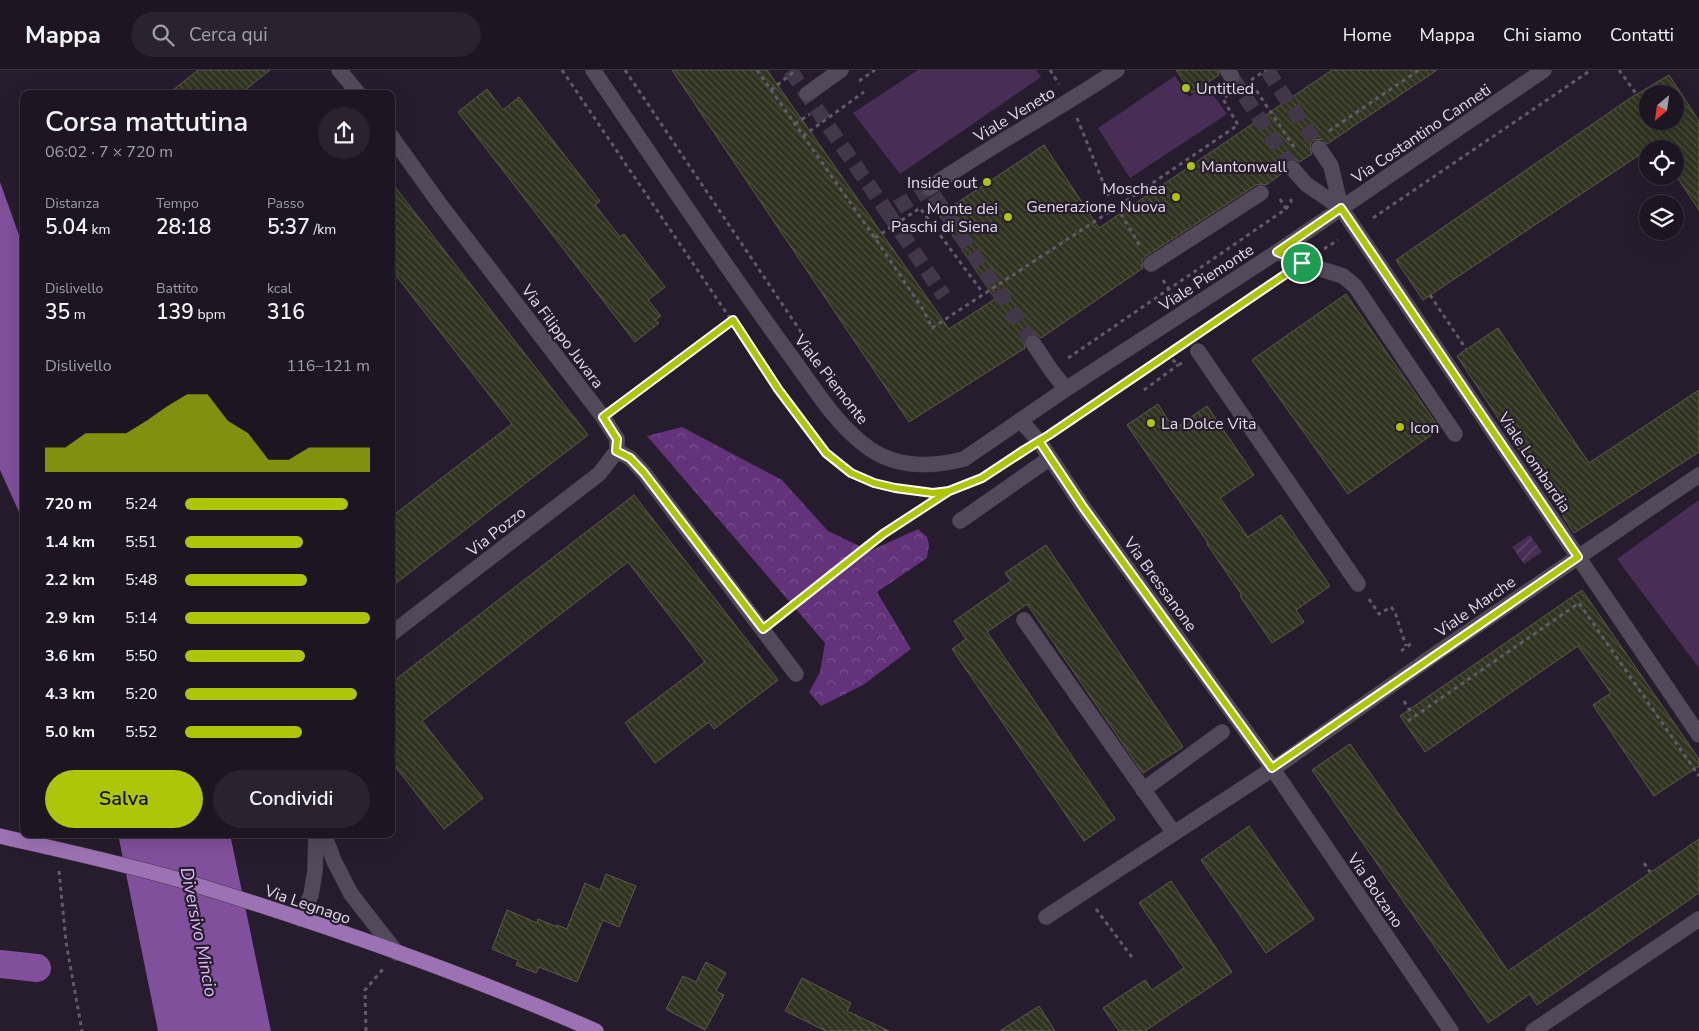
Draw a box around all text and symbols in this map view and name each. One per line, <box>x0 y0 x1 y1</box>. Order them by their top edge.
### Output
search box <box>131 12 481 57</box>
text: Mappa <box>25 19 101 51</box>
icon: search <box>149 21 177 49</box>
text: Cerca qui <box>189 22 268 48</box>
text: Home <box>1343 23 1391 47</box>
text: Mappa <box>1419 23 1475 47</box>
text: Chi siamo <box>1503 23 1582 47</box>
text: Contatti <box>1610 23 1674 47</box>
place label: Untitled <box>1196 78 1254 100</box>
street label: Via Costantino Canneti <box>1347 79 1496 189</box>
street label: Viale Veneto <box>969 82 1059 148</box>
marker: Untitled <box>1180 82 1192 94</box>
north arrow <box>1639 85 1684 130</box>
map controls <box>1639 85 1684 240</box>
text: Corsa mattutina <box>45 103 248 141</box>
button: share <box>318 107 370 159</box>
button: locate <box>1639 140 1684 185</box>
text: 06:02 · 7 × 720 m <box>45 141 173 163</box>
place label: Mantonwall <box>1201 156 1287 178</box>
marker: Mantonwall <box>1185 160 1197 172</box>
place label: Inside out <box>907 172 977 194</box>
marker: Inside out <box>981 176 993 188</box>
place label: Moschea Generazione Nuova <box>1026 178 1166 218</box>
marker: Moschea Generazione Nuova <box>1170 191 1182 203</box>
text: Distanza <box>45 194 99 213</box>
text: Tempo <box>156 194 199 213</box>
text: Passo <box>267 194 304 213</box>
button: layers <box>1639 195 1684 240</box>
place label: Monte dei Paschi di Siena <box>891 198 998 238</box>
marker: Monte dei Paschi di Siena <box>1002 211 1014 223</box>
text: 5.04 <box>45 213 88 241</box>
text: 28:18 <box>156 213 211 241</box>
text: 5:37 <box>267 213 310 241</box>
text: km <box>88 220 110 239</box>
text: /km <box>310 220 336 239</box>
street label: Viale Piemonte <box>1154 239 1258 317</box>
pin <box>1281 242 1323 284</box>
icon: arrive <box>1288 249 1316 277</box>
text: Dislivello <box>45 279 103 298</box>
text: Battito <box>156 279 198 298</box>
text: kcal <box>267 279 292 298</box>
street label: Via Filippo Juvara <box>515 279 609 393</box>
text: 35 <box>45 298 70 326</box>
text: 139 <box>156 298 194 326</box>
text: 316 <box>267 298 305 326</box>
text: m <box>70 305 86 324</box>
text: bpm <box>194 305 226 324</box>
street label: Viale Piemonte <box>789 329 873 429</box>
text: Dislivello <box>45 355 112 377</box>
text: 116–121 m <box>287 355 370 377</box>
street label: Viale Lombardia <box>1492 407 1576 517</box>
place label: La Dolce Vita <box>1161 413 1256 435</box>
marker: La Dolce Vita <box>1145 417 1157 429</box>
place label: Icon <box>1410 417 1439 439</box>
marker: Icon <box>1394 421 1406 433</box>
text: 720 m <box>45 493 92 515</box>
text: 5:24 <box>125 493 157 515</box>
street label: Via Pozzo <box>462 502 531 562</box>
text: 1.4 km <box>45 531 95 553</box>
text: 5:51 <box>125 531 157 553</box>
street label: Via Bressanone <box>1118 532 1202 636</box>
text: 2.2 km <box>45 569 95 591</box>
text: 5:48 <box>125 569 157 591</box>
street label: Viale Marche <box>1430 571 1520 643</box>
text: 2.9 km <box>45 607 95 629</box>
text: 5:14 <box>125 607 157 629</box>
text: 3.6 km <box>45 645 95 667</box>
text: 5:50 <box>125 645 157 667</box>
text: 4.3 km <box>45 683 95 705</box>
text: 5:20 <box>125 683 157 705</box>
text: 5.0 km <box>45 721 95 743</box>
text: 5:52 <box>125 721 157 743</box>
button: Salva <box>45 770 203 828</box>
button: Condividi <box>213 770 370 828</box>
street label: Via Bolzano <box>1342 848 1408 932</box>
water label: Diversivo Mincio <box>175 865 223 999</box>
street label: Via Legnago <box>261 880 354 930</box>

